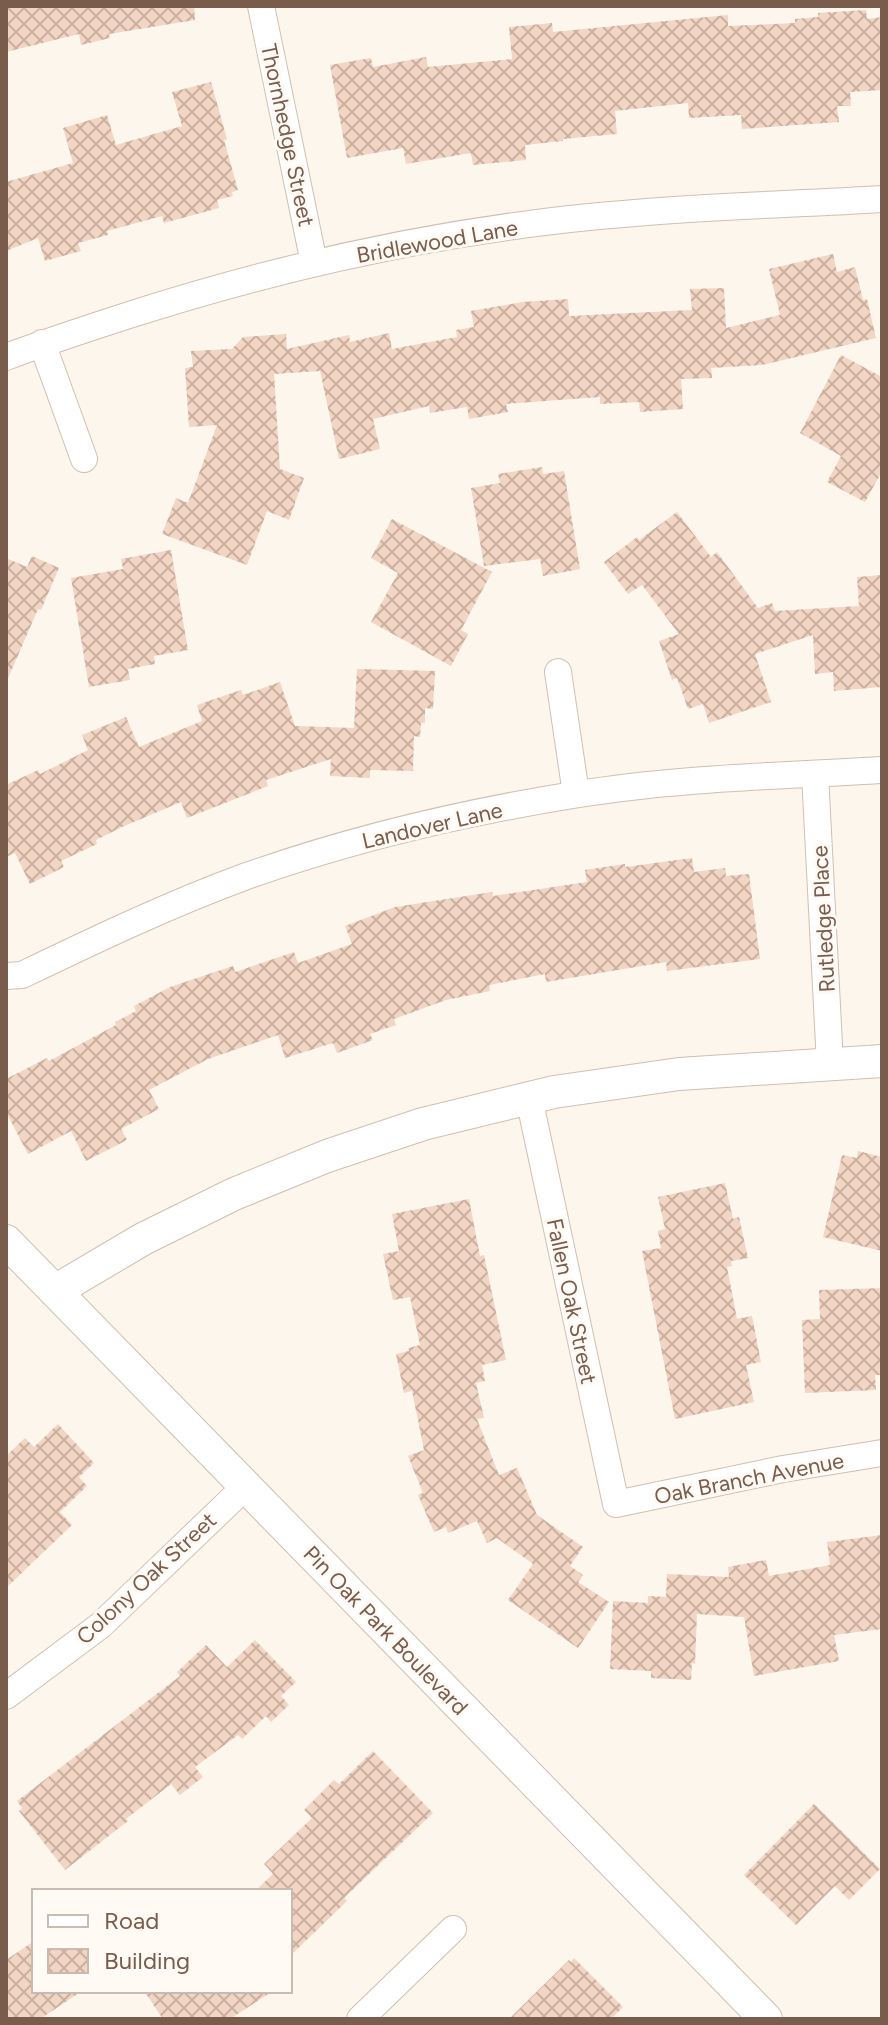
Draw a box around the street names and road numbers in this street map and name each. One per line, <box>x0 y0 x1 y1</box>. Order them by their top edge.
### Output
street label: Thornhedge Street <box>255 41 320 229</box>
street label: Bridlewood Lane <box>354 214 520 269</box>
street label: Landover Lane <box>359 796 505 855</box>
street label: Rutledge Place <box>806 845 841 993</box>
street label: Fallen Oak Street <box>541 1216 602 1386</box>
street label: Oak Branch Avenue <box>652 1447 846 1510</box>
street label: Colony Oak Street <box>71 1507 222 1650</box>
street label: Pin Oak Park Boulevard <box>298 1540 474 1721</box>

